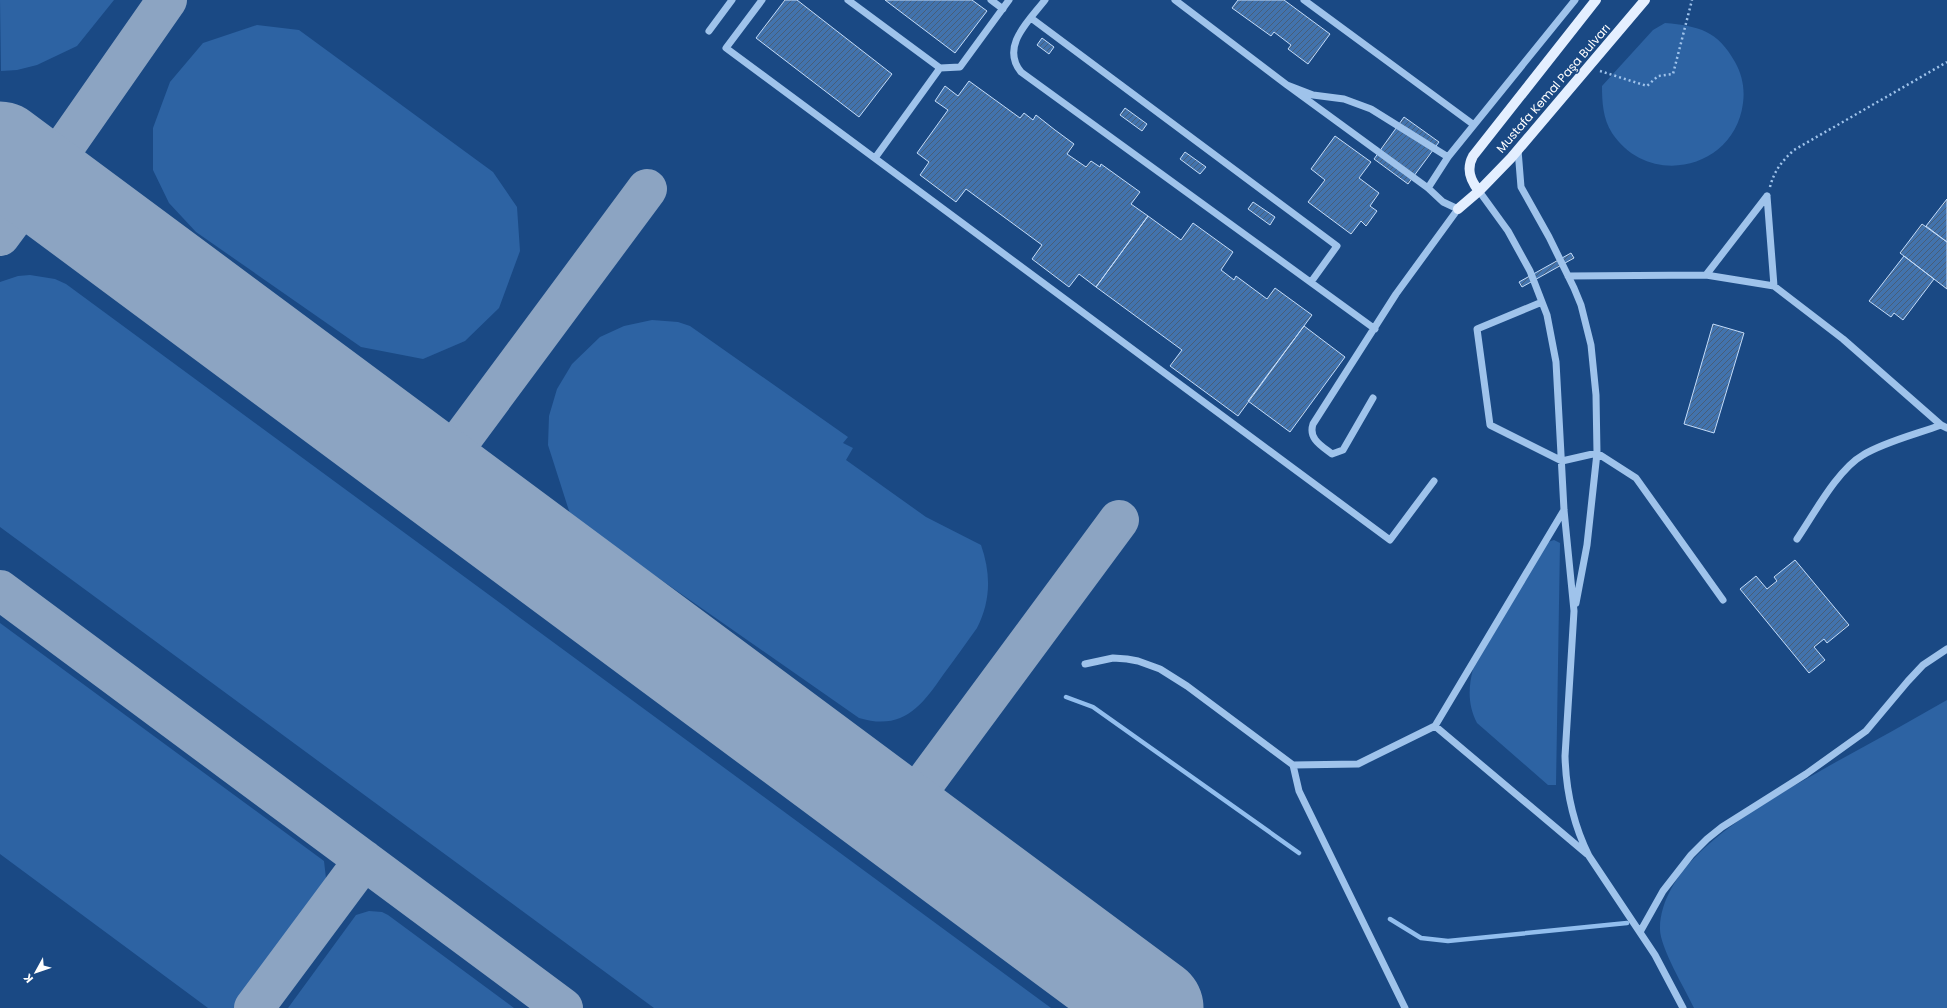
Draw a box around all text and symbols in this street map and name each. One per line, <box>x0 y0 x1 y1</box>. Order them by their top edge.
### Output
street label: Mustafa Kemal Paşa Bulvarı <box>1492 20 1614 156</box>
north arrow <box>16 952 56 992</box>
text: K <box>20 970 37 987</box>

